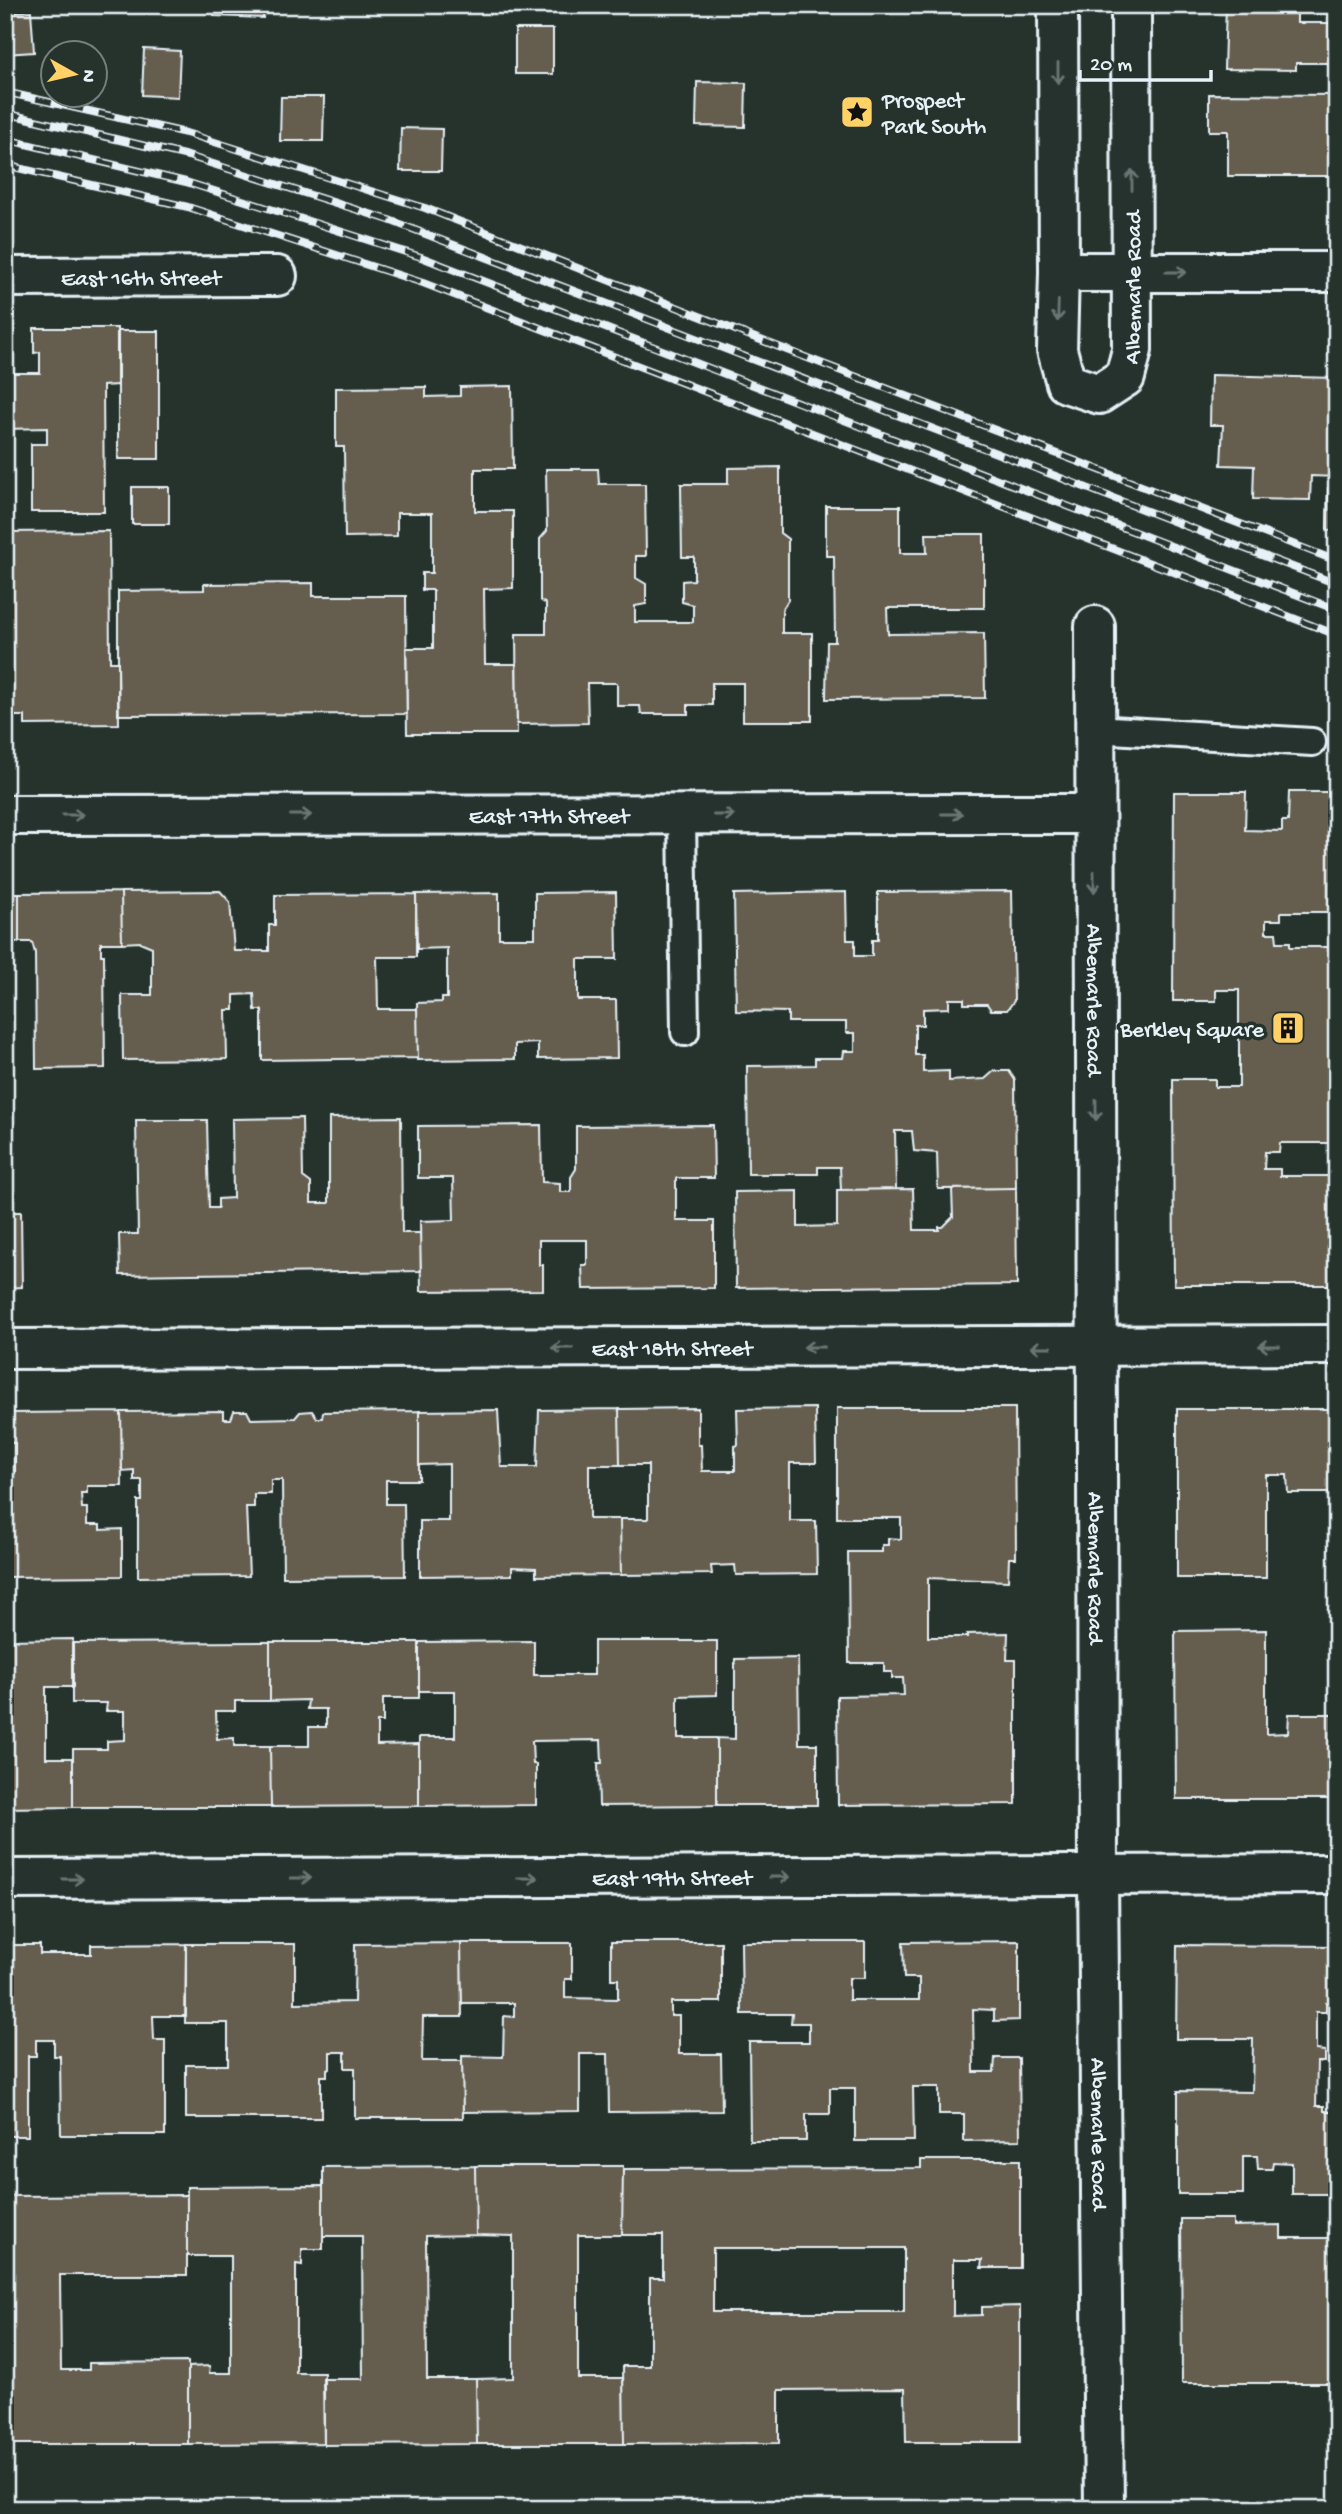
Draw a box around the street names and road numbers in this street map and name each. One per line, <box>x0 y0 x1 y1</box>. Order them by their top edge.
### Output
street label: Albemarle Road <box>1119 209 1149 367</box>
street label: East 16th Street <box>61 266 223 294</box>
street label: East 17th Street <box>469 804 631 832</box>
street label: Albemarle Road <box>1079 924 1106 1078</box>
street label: East 18th Street <box>592 1337 754 1364</box>
street label: Albemarle Road <box>1080 1492 1107 1646</box>
street label: East 19th Street <box>592 1866 754 1894</box>
street label: Albemarle Road <box>1083 2058 1111 2212</box>

